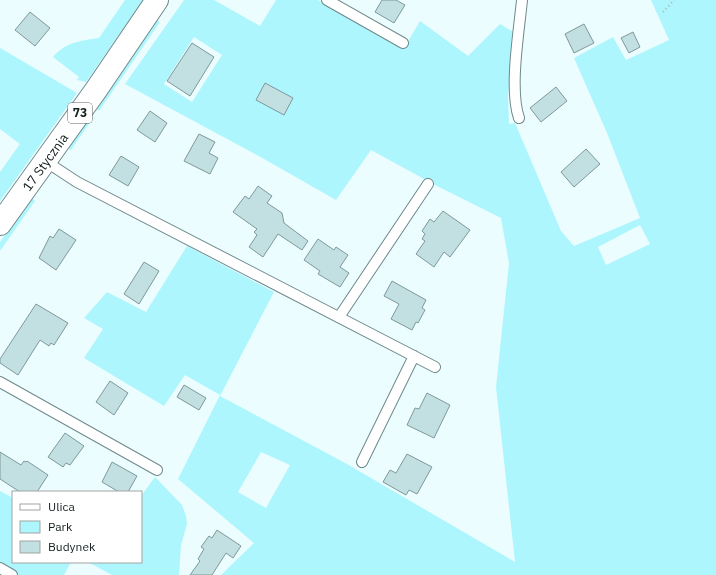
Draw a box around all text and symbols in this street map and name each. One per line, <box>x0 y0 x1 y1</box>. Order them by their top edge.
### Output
road number: 73 <box>68 103 92 123</box>
street label: 17 Stycznia <box>19 130 72 195</box>
legend <box>12 491 142 563</box>
text: Ulica <box>48 499 75 514</box>
text: Park <box>48 519 73 534</box>
text: Budynek <box>48 539 96 554</box>

